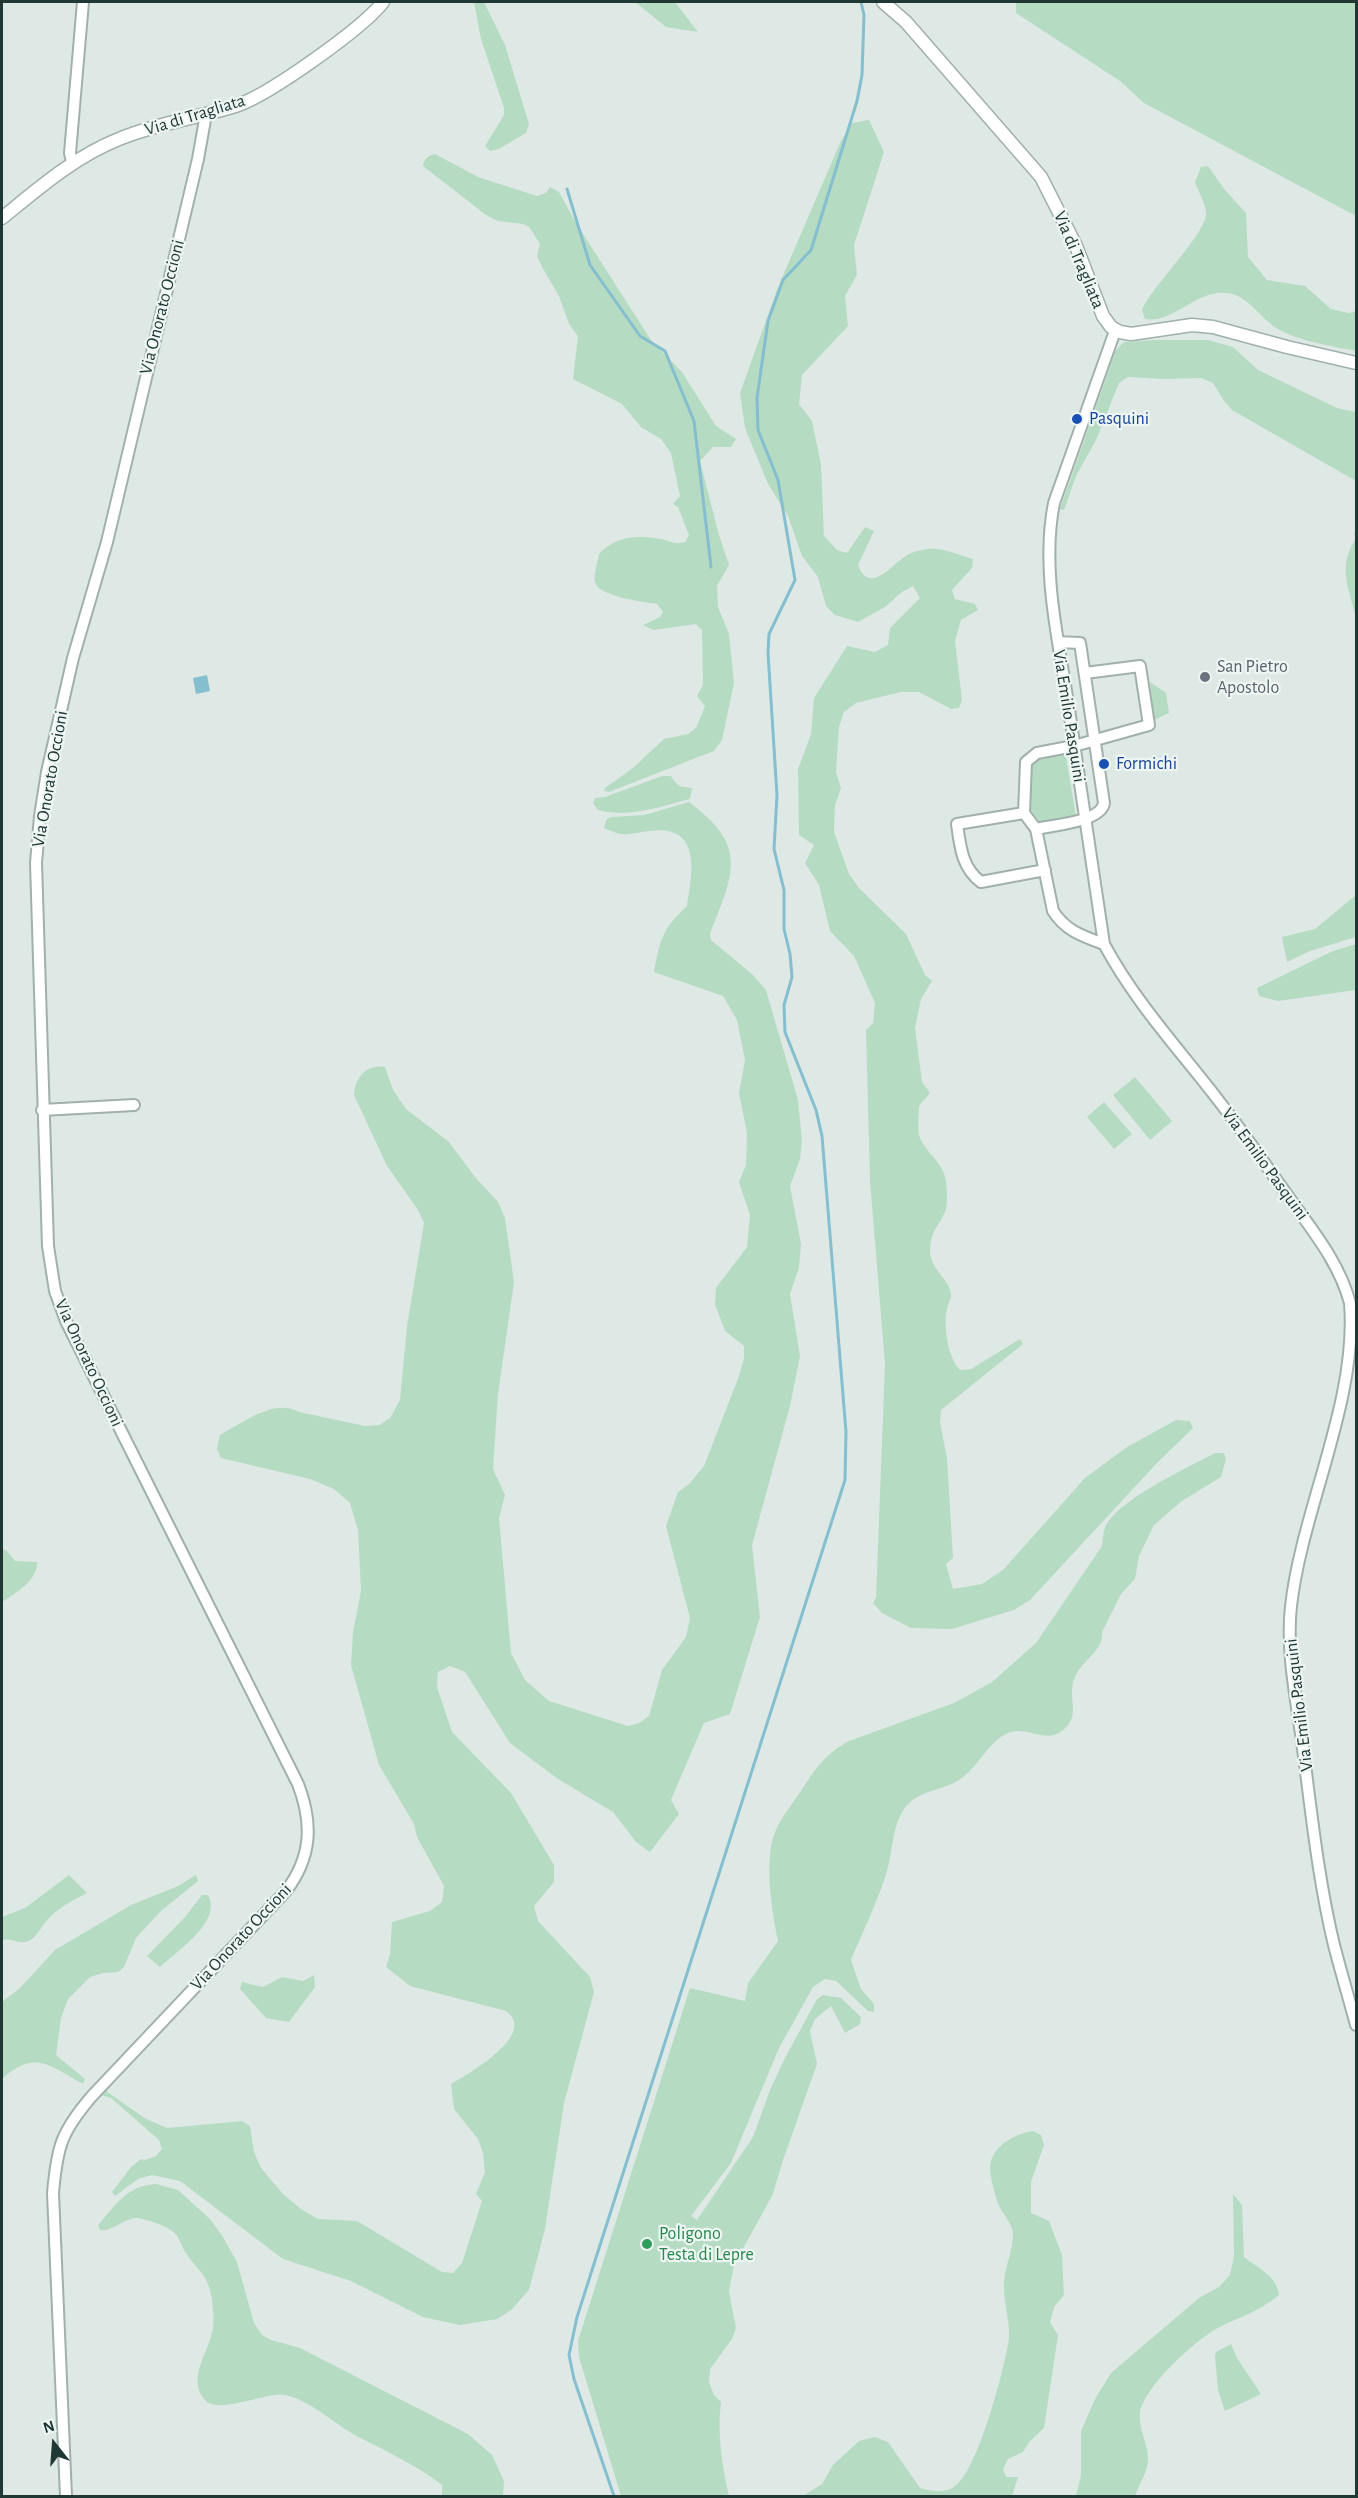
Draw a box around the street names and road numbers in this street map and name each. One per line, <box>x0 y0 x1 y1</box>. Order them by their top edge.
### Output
street label: Via di Tragliata <box>142 89 248 141</box>
street label: Via di Tragliata <box>1049 208 1109 312</box>
street label: Via Onorato Occioni <box>135 237 189 377</box>
street label: Via Emilio Pasquini <box>1048 648 1090 784</box>
street label: Via Onorato Occioni <box>27 709 73 849</box>
street label: Via Emilio Pasquini <box>1217 1103 1313 1225</box>
street label: Via Onorato Occioni <box>50 1296 128 1430</box>
street label: Via Emilio Pasquini <box>1280 1637 1318 1773</box>
street label: Via Onorato Occioni <box>186 1879 296 1995</box>

